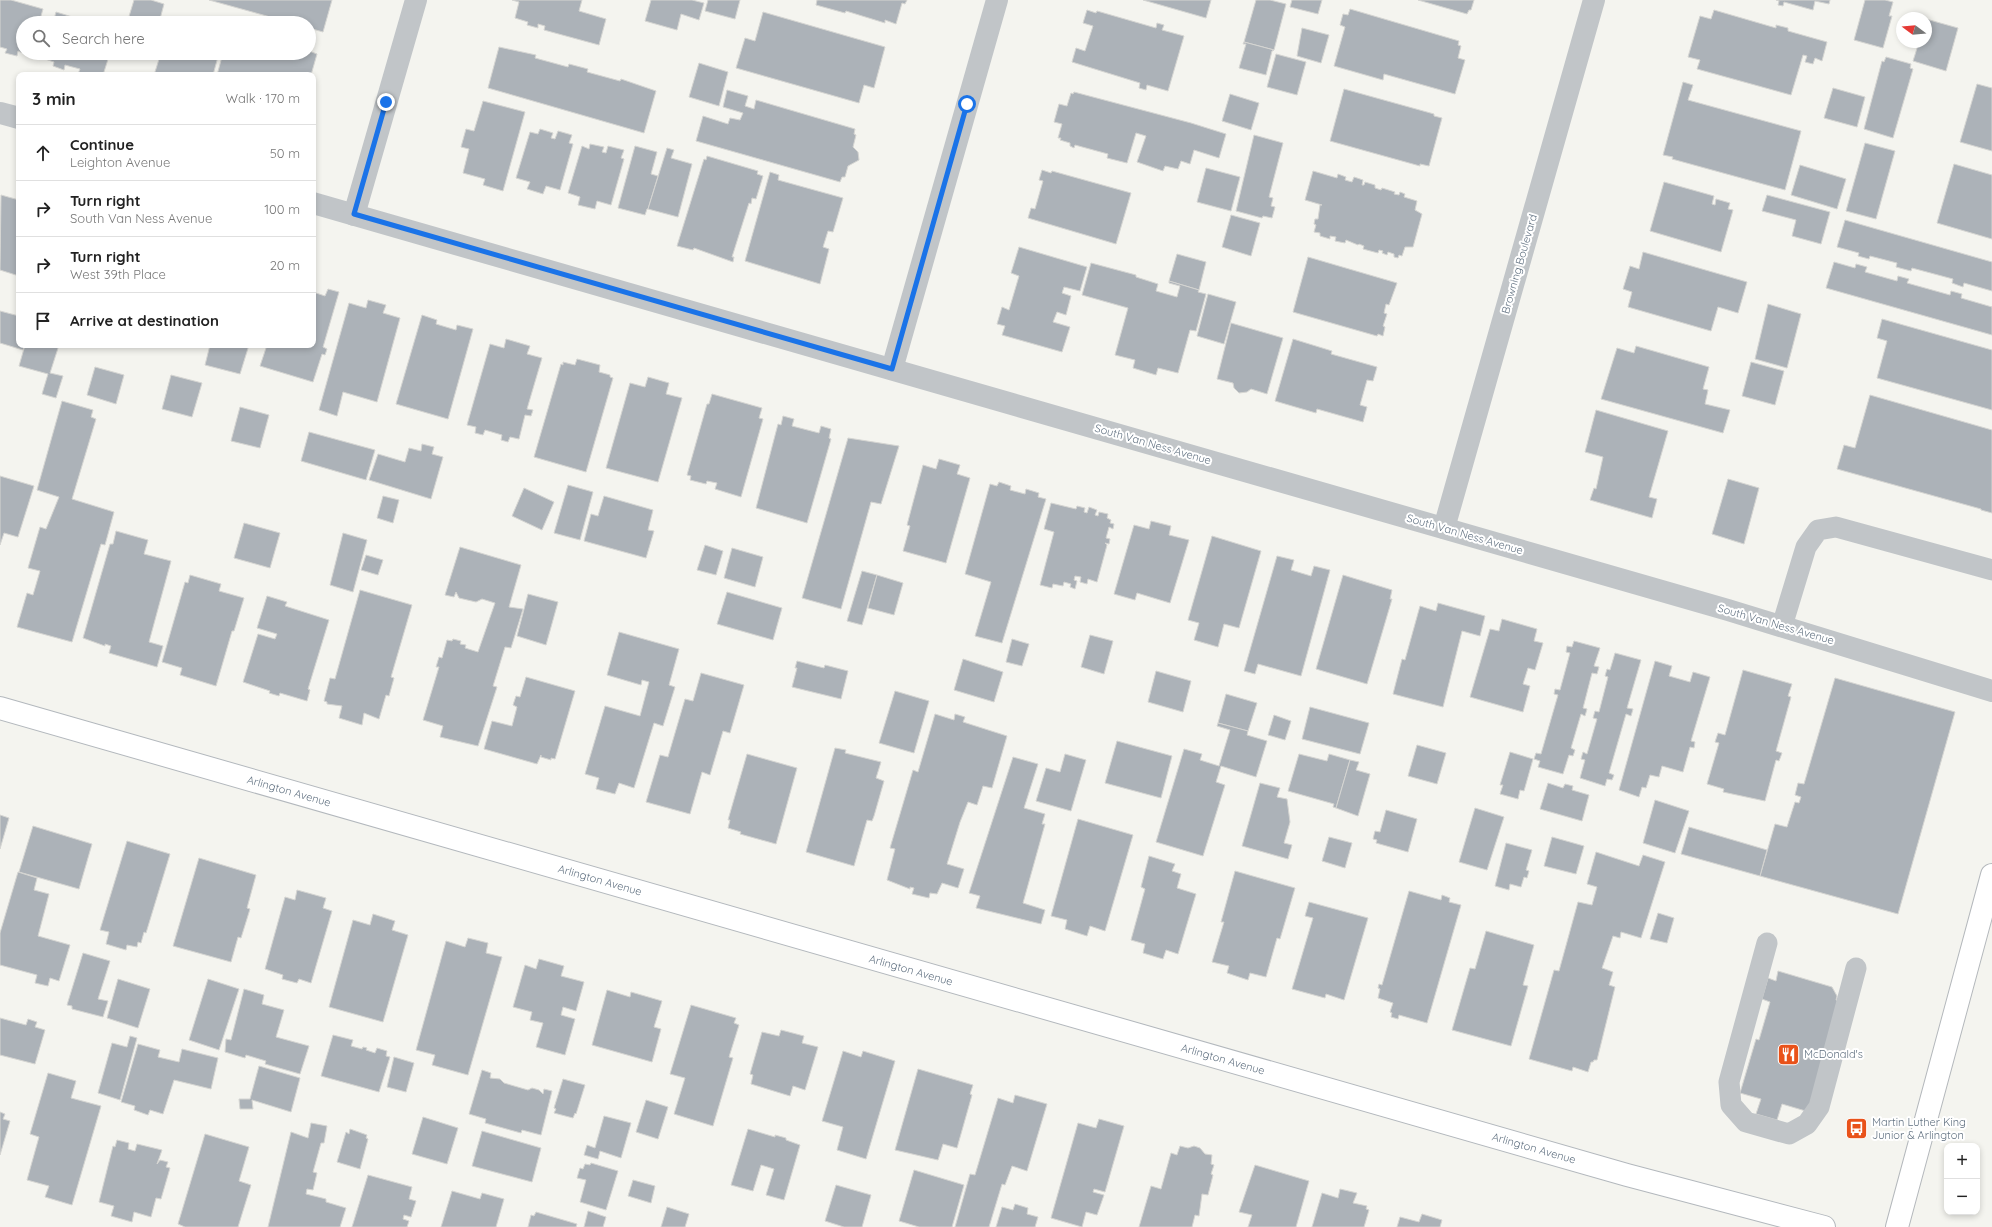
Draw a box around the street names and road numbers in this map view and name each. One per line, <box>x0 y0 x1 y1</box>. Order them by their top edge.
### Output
street label: Browning Boulevard <box>1498 213 1540 315</box>
street label: South Van Ness Avenue <box>1093 421 1213 467</box>
street label: South Van Ness Avenue <box>1405 511 1525 557</box>
street label: South Van Ness Avenue <box>1716 601 1836 647</box>
street label: Arlington Avenue <box>245 772 333 810</box>
street label: Arlington Avenue <box>556 861 644 899</box>
street label: Arlington Avenue <box>867 951 955 989</box>
street label: Arlington Avenue <box>1179 1040 1267 1078</box>
street label: Arlington Avenue <box>1490 1129 1578 1167</box>

